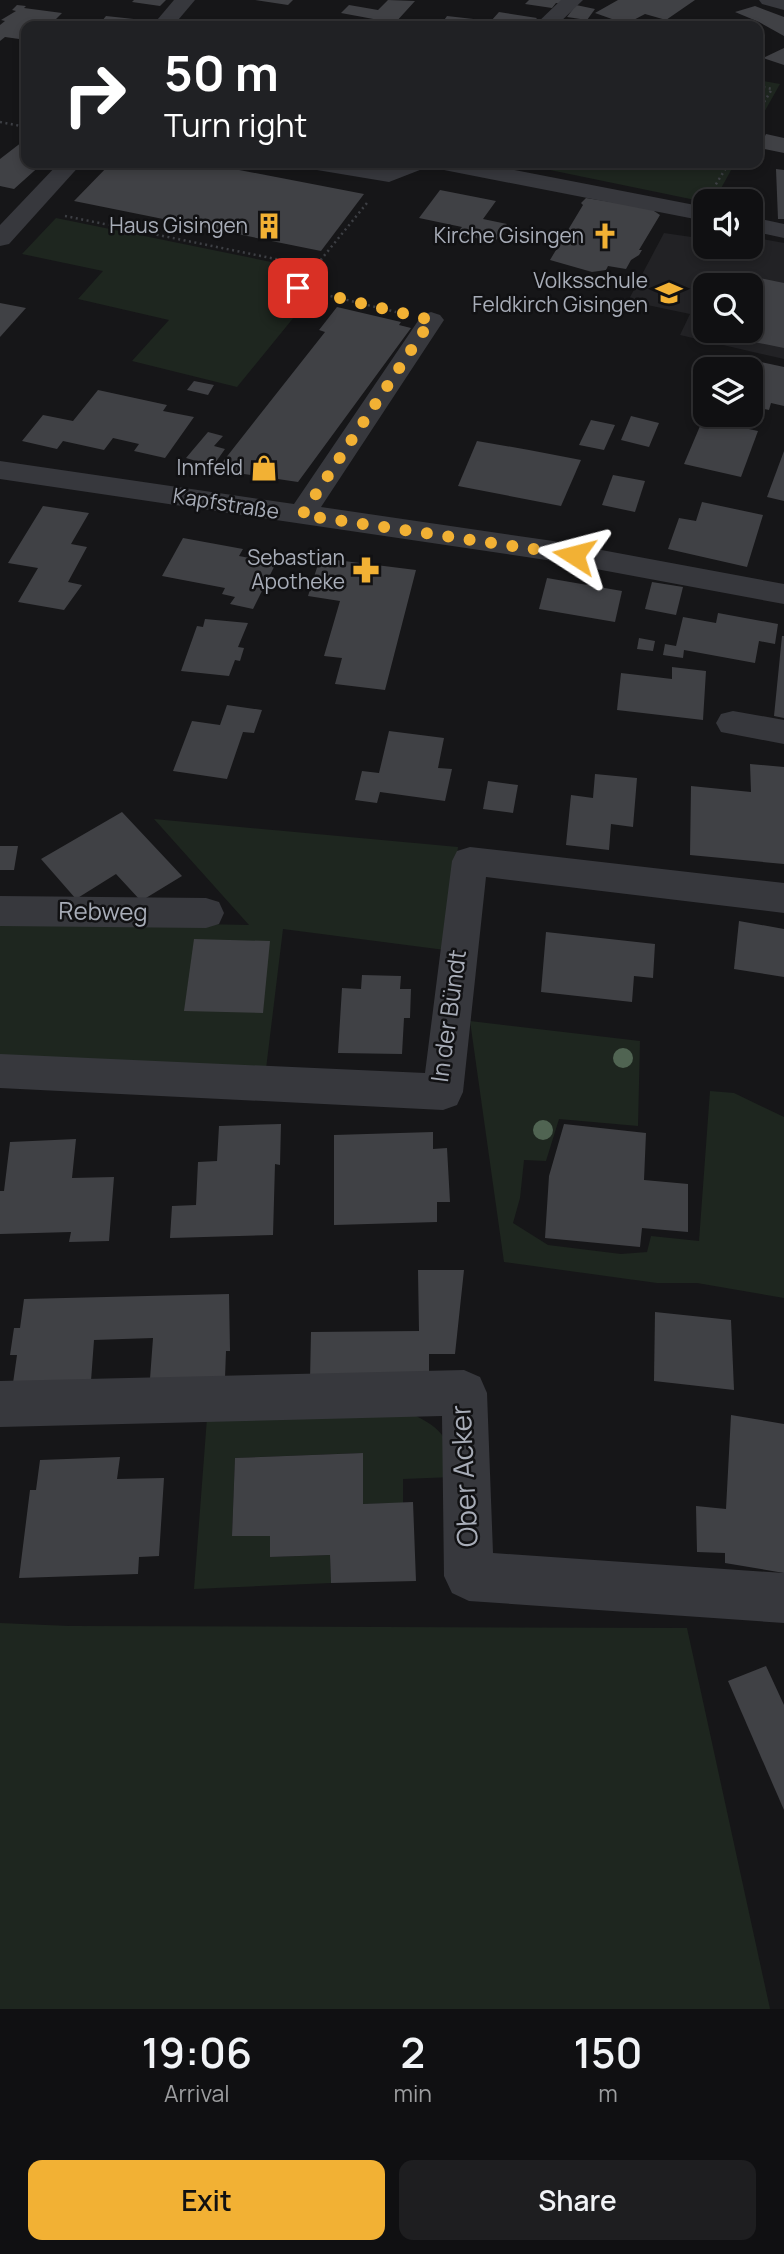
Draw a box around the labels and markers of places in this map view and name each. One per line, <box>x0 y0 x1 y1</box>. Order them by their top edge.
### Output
place label: Haus Gisingen <box>109 211 248 239</box>
building icon: Haus Gisingen <box>254 211 284 241</box>
place label: Kirche Gisingen <box>434 221 584 249</box>
church icon: Kirche Gisingen <box>590 221 620 251</box>
pin <box>268 258 328 318</box>
place label: Volksschule Feldkirch Gisingen <box>472 266 648 318</box>
school or university icon: Volksschule Feldkirch Gisingen <box>654 278 684 308</box>
place label: Innfeld <box>177 453 243 481</box>
shop icon: Innfeld <box>249 453 279 483</box>
place label: Sebastian Apotheke <box>247 543 345 595</box>
pharmacy icon: Sebastian Apotheke <box>351 555 381 585</box>

